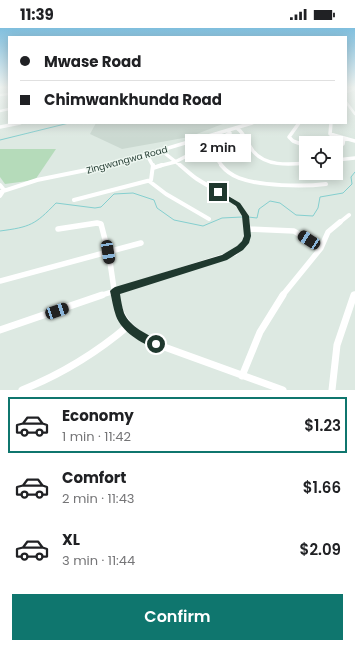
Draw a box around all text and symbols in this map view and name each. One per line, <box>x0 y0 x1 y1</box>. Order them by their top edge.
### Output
text: 11:39 <box>20 4 54 25</box>
text: Mwase Road <box>44 51 141 72</box>
text: Chimwankhunda Road <box>44 89 222 110</box>
callout: 2 min <box>185 134 251 162</box>
map controls <box>299 136 343 180</box>
button: locate <box>299 136 343 180</box>
text: 2 min <box>200 138 236 157</box>
street label: Zingwangwa Road <box>85 143 169 177</box>
route end <box>209 183 227 201</box>
car <box>296 228 322 252</box>
car <box>100 239 116 265</box>
car <box>44 301 70 321</box>
route start <box>147 335 165 353</box>
text: Economy <box>62 405 134 426</box>
icon: car <box>14 407 50 443</box>
text: $1.23 <box>304 415 341 436</box>
text: 1 min · 11:42 <box>62 427 131 446</box>
text: Comfort <box>62 467 126 488</box>
icon: car <box>14 469 50 505</box>
text: $1.66 <box>303 477 341 498</box>
text: 2 min · 11:43 <box>62 489 134 508</box>
text: XL <box>62 529 80 550</box>
icon: car <box>14 531 50 567</box>
text: $2.09 <box>300 539 341 560</box>
text: 3 min · 11:44 <box>62 551 135 570</box>
button: Confirm <box>12 594 343 640</box>

